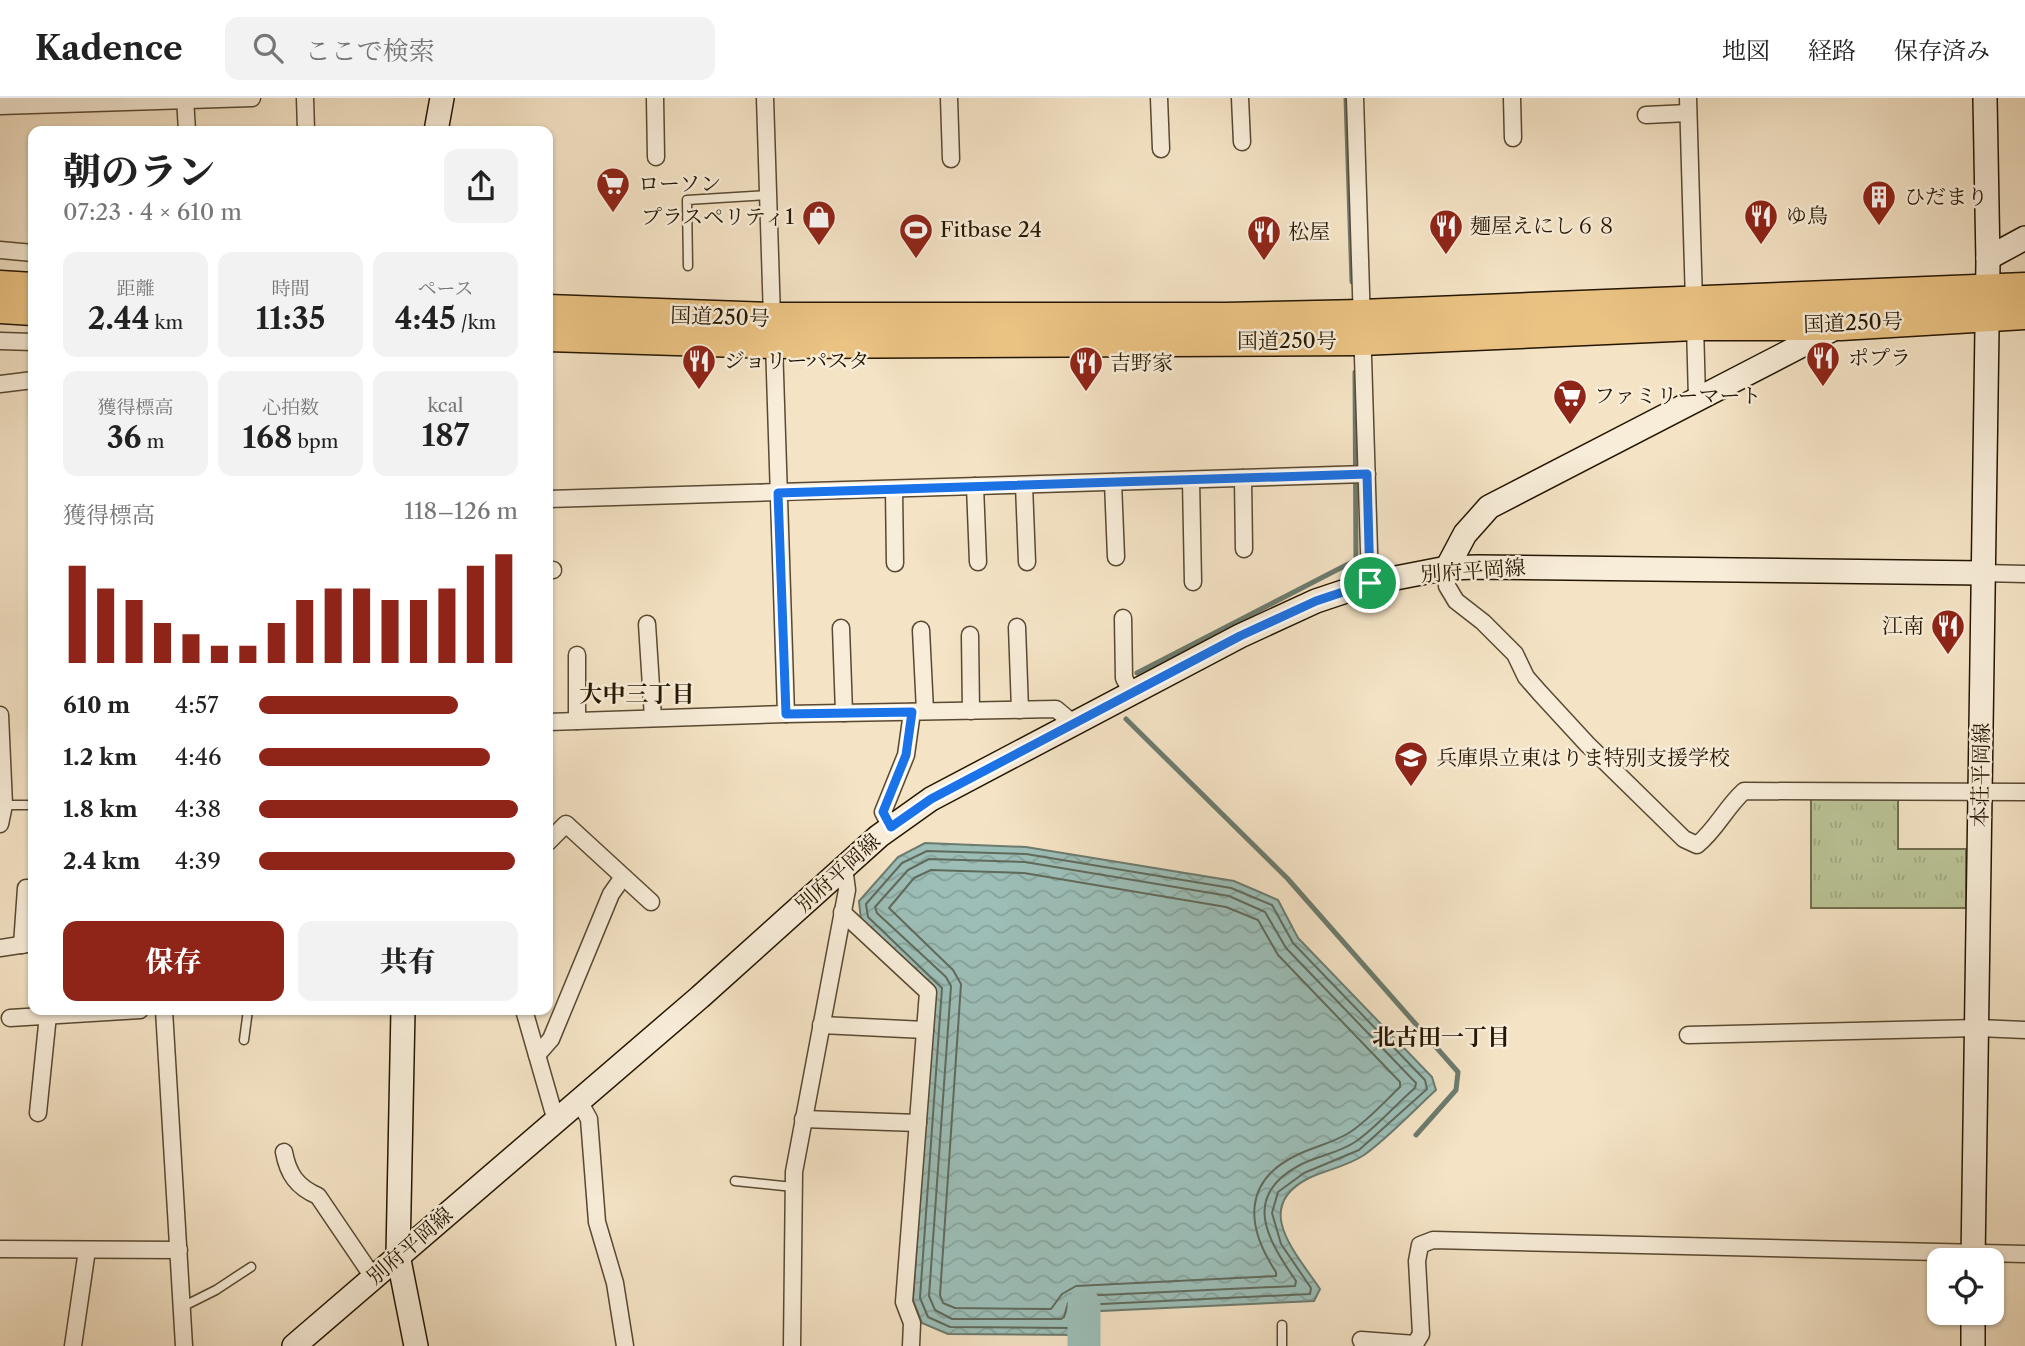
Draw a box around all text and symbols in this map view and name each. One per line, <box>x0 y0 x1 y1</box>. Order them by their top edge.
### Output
search box <box>225 17 715 80</box>
text: Kadence <box>35 28 183 69</box>
icon: search <box>249 29 287 67</box>
text: ここで検索 <box>305 35 435 67</box>
text: 地図 <box>1722 36 1770 65</box>
text: 経路 <box>1808 36 1856 65</box>
text: 保存済み <box>1894 36 1990 65</box>
text: 朝のラン <box>63 148 215 195</box>
button: share <box>444 149 518 223</box>
supermarket icon: ローソン <box>594 165 632 214</box>
place label: ローソン <box>638 171 721 196</box>
building icon: ひだまり <box>1860 178 1898 227</box>
place label: ひだまり <box>1904 184 1988 209</box>
restaurant icon: ゆ鳥 <box>1742 197 1780 246</box>
text: 07:23 · 4 × 610 m <box>63 198 242 226</box>
shop icon: プラスペリティ1 <box>800 198 838 247</box>
place label: ゆ鳥 <box>1786 203 1828 228</box>
place label: プラスペリティ1 <box>641 204 794 229</box>
restaurant icon: 麺屋えにし６８ <box>1427 207 1465 256</box>
sports icon: Fitbase 24 <box>897 211 935 260</box>
restaurant icon: 松屋 <box>1245 213 1283 262</box>
place label: 麺屋えにし６８ <box>1470 213 1617 238</box>
place label: Fitbase 24 <box>940 217 1042 242</box>
place label: 松屋 <box>1288 219 1330 244</box>
text: 距離 <box>116 277 155 300</box>
text: 時間 <box>271 277 310 300</box>
text: ペース <box>417 277 474 300</box>
text: 2.44 <box>88 300 149 337</box>
text: 11:35 <box>256 300 325 337</box>
text: 4:45 <box>395 300 456 337</box>
street label: 国道250号 <box>670 302 770 331</box>
street label: 国道250号 <box>1803 308 1903 337</box>
text: km <box>149 311 183 334</box>
text: /km <box>456 311 496 334</box>
street label: 国道250号 <box>1237 328 1337 353</box>
restaurant icon: ポプラ <box>1804 339 1842 388</box>
restaurant icon: ジョリーパスタ <box>680 342 718 391</box>
restaurant icon: 吉野家 <box>1067 344 1105 393</box>
place label: ポプラ <box>1848 345 1911 370</box>
place label: ジョリーパスタ <box>724 348 870 373</box>
place label: 吉野家 <box>1110 350 1173 375</box>
supermarket icon: ファミリーマート <box>1551 377 1589 426</box>
place label: ファミリーマート <box>1594 383 1762 408</box>
text: kcal <box>428 394 463 417</box>
text: 獲得標高 <box>97 396 174 419</box>
text: 心拍数 <box>262 396 319 419</box>
text: 187 <box>422 417 469 454</box>
text: 36 <box>107 419 142 456</box>
text: 168 <box>243 419 292 456</box>
text: m <box>142 430 164 453</box>
text: bpm <box>292 430 338 453</box>
text: 118–126 m <box>404 497 518 525</box>
text: 獲得標高 <box>63 501 155 529</box>
pin <box>1340 553 1400 613</box>
street label: 別府平岡線 <box>1420 554 1526 587</box>
icon: arrive <box>1351 564 1389 602</box>
restaurant icon: 江南 <box>1929 607 1967 656</box>
place label: 江南 <box>1882 613 1924 638</box>
district label: 大中三丁目 <box>580 680 695 708</box>
text: 610 m <box>63 691 130 719</box>
text: 4:57 <box>175 691 219 719</box>
street label: 本荘平岡線 <box>1967 722 1994 828</box>
school or university icon: 兵庫県立東はりま特別支援学校 <box>1392 739 1430 788</box>
text: 1.2 km <box>63 743 137 771</box>
text: 4:46 <box>175 743 222 771</box>
place label: 兵庫県立東はりま特別支援学校 <box>1436 745 1730 770</box>
text: 1.8 km <box>63 795 138 823</box>
text: 4:38 <box>175 795 221 823</box>
street label: 別府平岡線 <box>790 828 885 917</box>
text: 2.4 km <box>63 847 140 875</box>
text: 4:39 <box>175 847 221 875</box>
button: 保存 <box>63 921 284 1001</box>
button: 共有 <box>298 921 518 1001</box>
district label: 北古田一丁目 <box>1372 1023 1510 1051</box>
street label: 別府平岡線 <box>362 1202 457 1289</box>
map controls <box>1927 1248 2004 1325</box>
button: locate <box>1927 1248 2004 1325</box>

